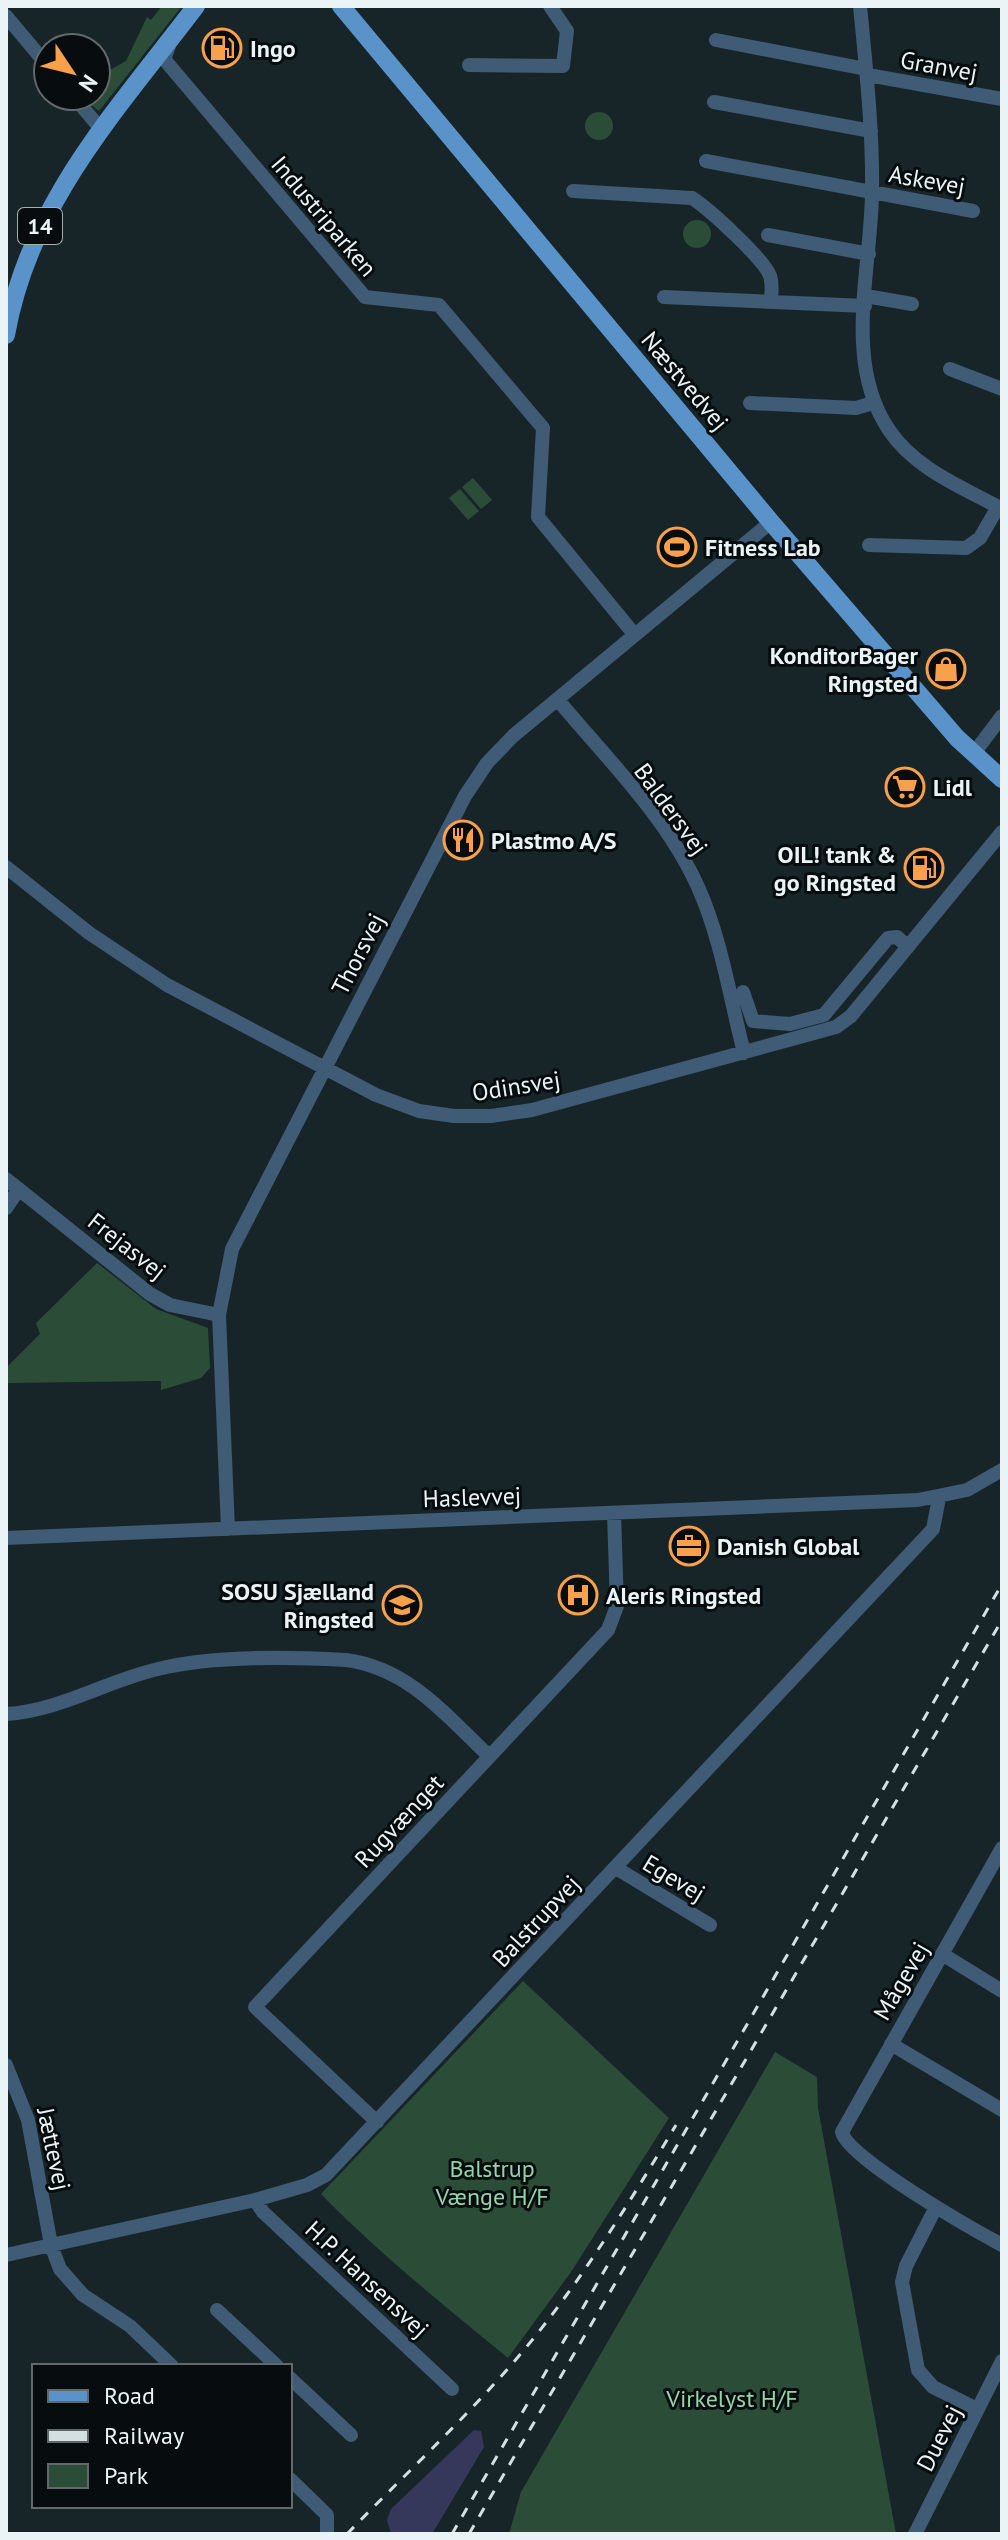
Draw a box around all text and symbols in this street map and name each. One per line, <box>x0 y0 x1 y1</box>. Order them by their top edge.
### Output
fuel station icon: Ingo <box>201 27 243 69</box>
north arrow <box>32 32 112 112</box>
place label: Ingo <box>250 33 296 64</box>
street label: Granvej <box>898 44 980 88</box>
text: N <box>73 70 104 97</box>
street label: Industriparken <box>264 149 384 283</box>
street label: Askevej <box>886 158 968 202</box>
road number: 14 <box>18 208 62 244</box>
street label: Næstvedvej <box>635 325 735 437</box>
sports icon: Fitness Lab <box>656 526 698 568</box>
place label: Fitness Lab <box>705 532 821 563</box>
place label: KonditorBager Ringsted <box>770 640 919 699</box>
shop icon: KonditorBager Ringsted <box>925 648 967 690</box>
street label: Baldersvej <box>627 757 715 861</box>
supermarket icon: Lidl <box>884 766 926 808</box>
place label: Lidl <box>933 772 973 803</box>
restaurant icon: Plastmo A/S <box>442 819 484 861</box>
place label: Plastmo A/S <box>491 825 617 856</box>
place label: OIL! tank & go Ringsted <box>774 839 896 898</box>
fuel station icon: OIL! tank & go Ringsted <box>903 847 945 889</box>
street label: Thorsvej <box>324 908 392 1000</box>
street label: Odinsvej <box>470 1064 562 1108</box>
street label: Frejasvej <box>82 1206 172 1286</box>
street label: Haslevvej <box>422 1480 522 1514</box>
office icon: Danish Global <box>668 1525 710 1567</box>
place label: Danish Global <box>717 1531 860 1562</box>
hospital icon: Aleris Ringsted <box>557 1574 599 1616</box>
place label: SOSU Sjælland Ringsted <box>221 1576 374 1635</box>
place label: Aleris Ringsted <box>606 1580 761 1611</box>
school or university icon: SOSU Sjælland Ringsted <box>381 1584 423 1626</box>
street label: Rugvænget <box>348 1768 450 1874</box>
street label: Egevej <box>637 1847 711 1909</box>
street label: Balstrupvej <box>485 1868 587 1974</box>
street label: Mågevej <box>866 1936 936 2026</box>
street label: Jættevej <box>30 2104 78 2193</box>
park label: Balstrup Vænge H/F <box>434 2153 549 2212</box>
street label: H.P. Hansensvej <box>299 2214 435 2344</box>
legend <box>32 2364 292 2508</box>
text: Road <box>104 2380 155 2411</box>
park label: Virkelyst H/F <box>665 2383 798 2414</box>
street label: Duevej <box>909 2400 969 2476</box>
text: Railway <box>104 2420 184 2451</box>
text: Park <box>104 2460 149 2491</box>

